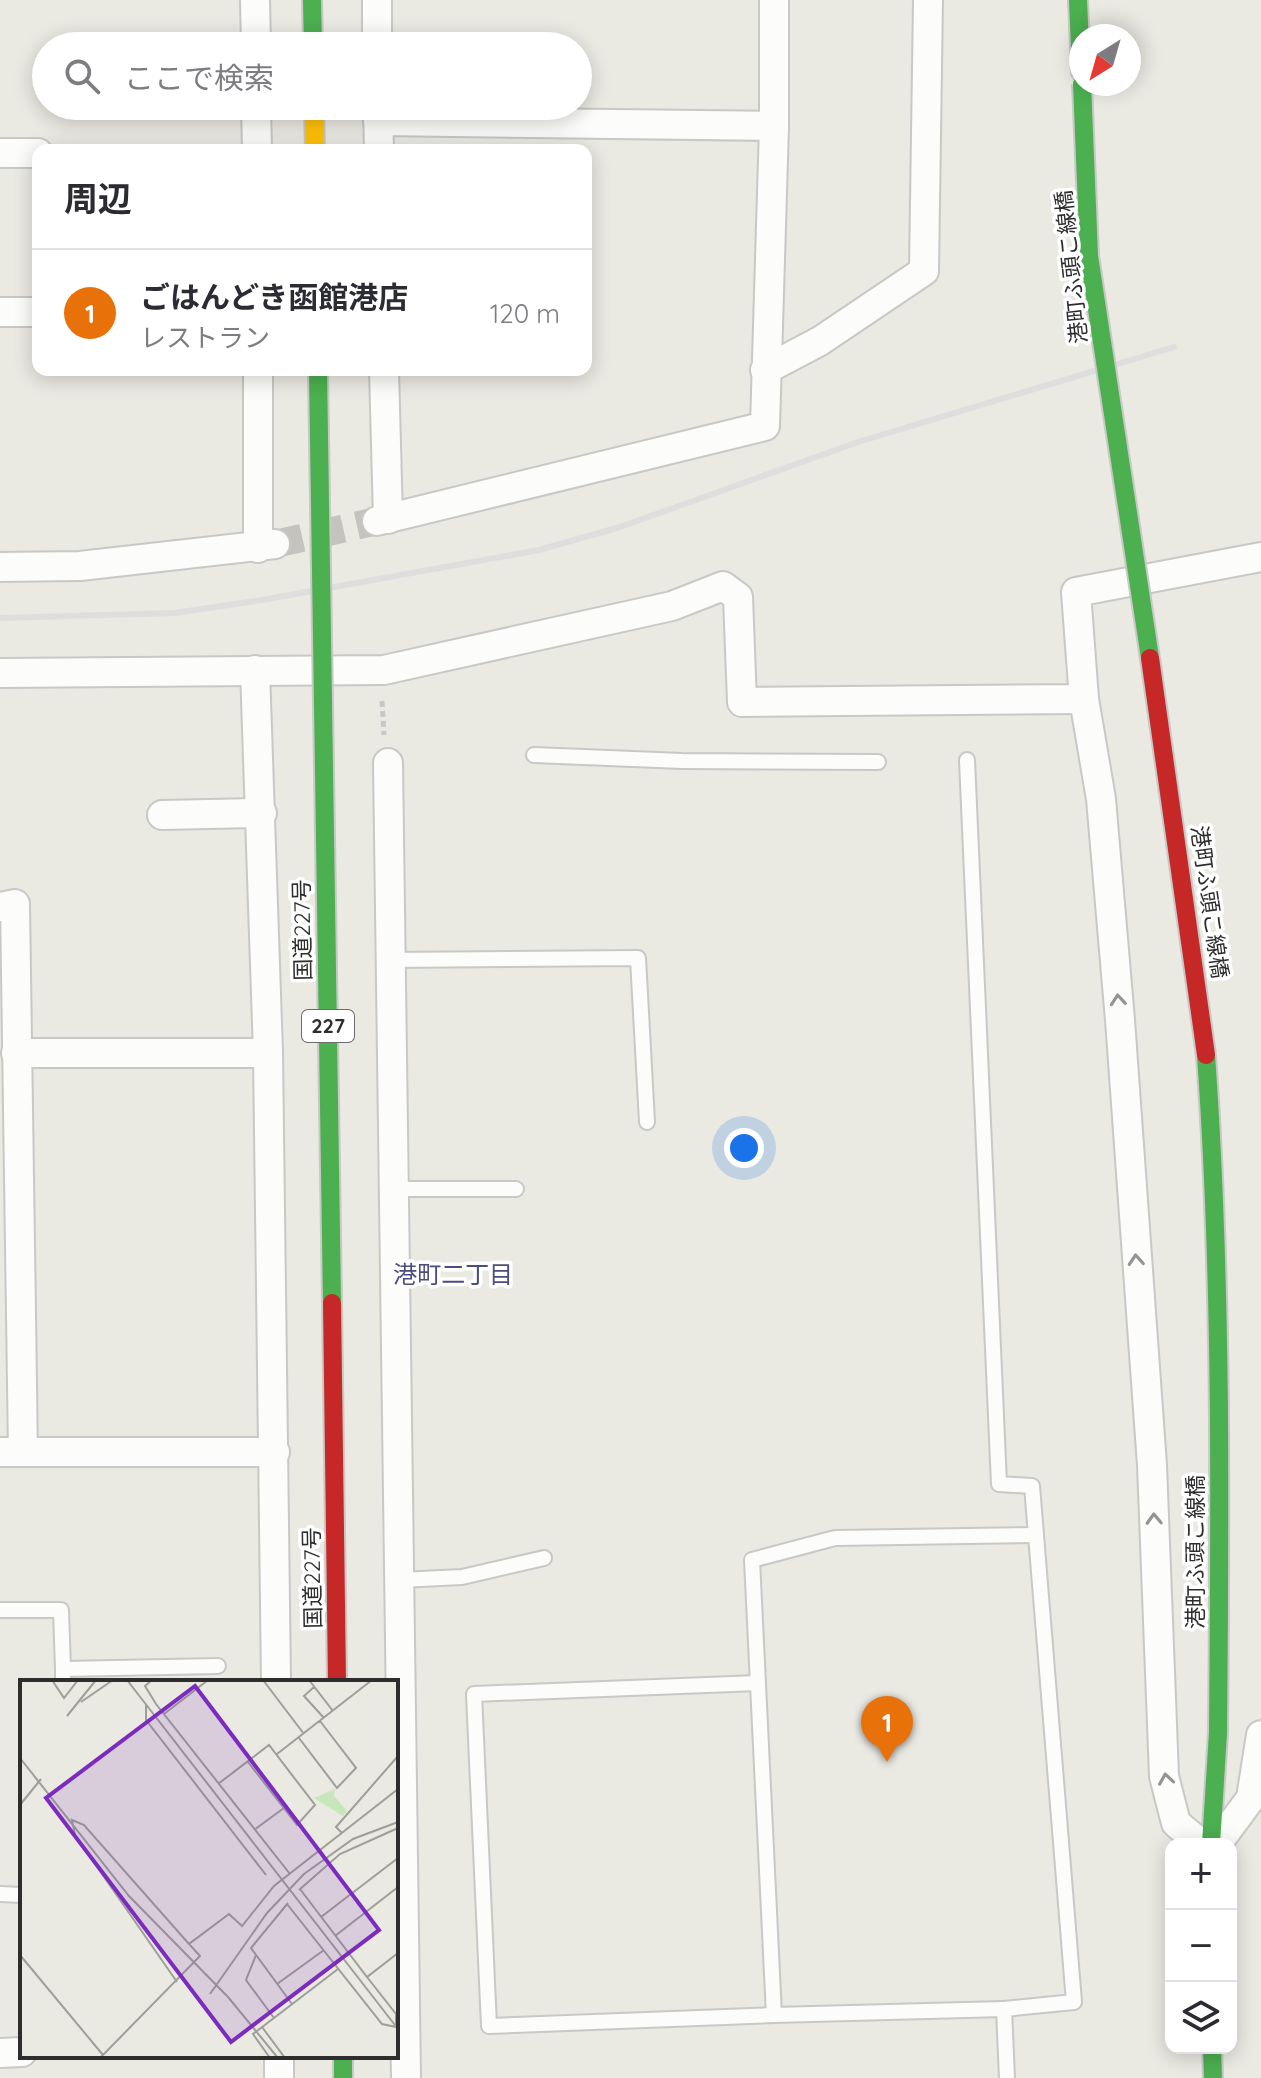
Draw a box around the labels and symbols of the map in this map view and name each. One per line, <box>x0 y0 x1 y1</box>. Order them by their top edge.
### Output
north arrow <box>1069 24 1141 96</box>
street label: 港町ふ頭こ線橋 <box>1049 189 1093 345</box>
street label: 港町ふ頭こ線橋 <box>1185 824 1235 980</box>
street label: 国道227号 <box>287 879 317 981</box>
one-way arrow <box>1110 993 1127 1006</box>
road number: 227 <box>302 1010 354 1042</box>
your location <box>724 1128 764 1168</box>
one-way arrow <box>1128 1253 1145 1266</box>
district label: 港町二丁目 <box>393 1259 513 1289</box>
street label: 港町ふ頭こ線橋 <box>1181 1475 1209 1629</box>
one-way arrow <box>1146 1512 1163 1525</box>
street label: 国道227号 <box>297 1527 327 1629</box>
inset map <box>20 1680 398 2058</box>
pin: 1 <box>861 1696 913 1762</box>
one-way arrow <box>1158 1772 1175 1785</box>

